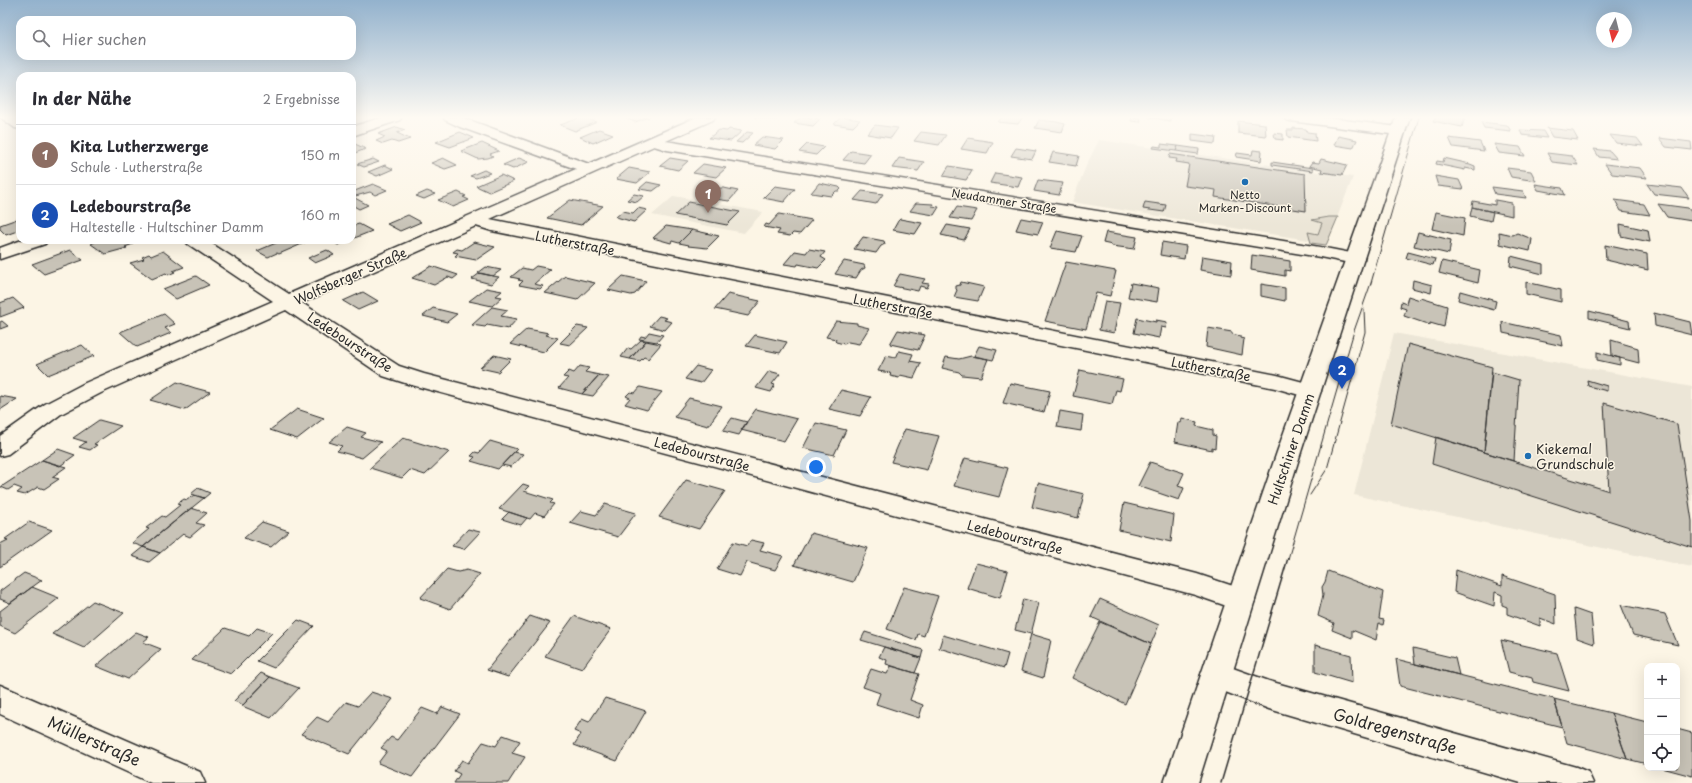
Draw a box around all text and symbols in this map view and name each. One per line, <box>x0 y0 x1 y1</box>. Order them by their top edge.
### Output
north arrow <box>1596 12 1632 48</box>
search box <box>16 16 356 60</box>
icon: search <box>30 27 52 49</box>
text: Hier suchen <box>62 27 147 50</box>
text: In der Nähe <box>32 85 131 111</box>
text: 2 Ergebnisse <box>263 89 340 108</box>
text: Kita Lutherzwerge <box>70 134 209 157</box>
text: 1 <box>42 145 48 164</box>
text: 150 m <box>301 145 340 164</box>
text: Schule · Lutherstraße <box>70 157 203 176</box>
marker: Netto Marken-Discount <box>1240 177 1250 187</box>
pin: 1 <box>695 180 721 213</box>
street label: Neudammer Straße <box>950 184 1058 217</box>
place label: Netto Marken-Discount <box>1199 186 1292 216</box>
text: Ledebourstraße <box>70 194 191 217</box>
text: 2 <box>40 205 50 224</box>
text: 160 m <box>301 205 340 224</box>
text: Haltestelle · Hultschiner Damm <box>70 217 264 236</box>
street label: Lutherstraße <box>534 226 616 260</box>
street label: Wolfsberger Straße <box>291 242 409 309</box>
street label: Lutherstraße <box>852 289 934 323</box>
street label: Ledebourstraße <box>304 307 397 376</box>
street label: Lutherstraße <box>1170 352 1252 386</box>
pin: 2 <box>1329 356 1355 389</box>
street label: Hultschiner Damm <box>1263 391 1319 507</box>
street label: Ledebourstraße <box>652 432 752 475</box>
place label: Kiekemal Grundschule <box>1536 439 1614 473</box>
marker: Kiekemal Grundschule <box>1523 451 1533 461</box>
your location <box>806 457 826 477</box>
street label: Ledebourstraße <box>965 515 1065 558</box>
map controls <box>1644 663 1680 771</box>
button: + <box>1644 663 1680 699</box>
button: − <box>1644 699 1680 735</box>
street label: Goldregenstraße <box>1331 701 1460 759</box>
street label: Müllerstraße <box>44 709 145 771</box>
button: locate <box>1644 735 1680 771</box>

